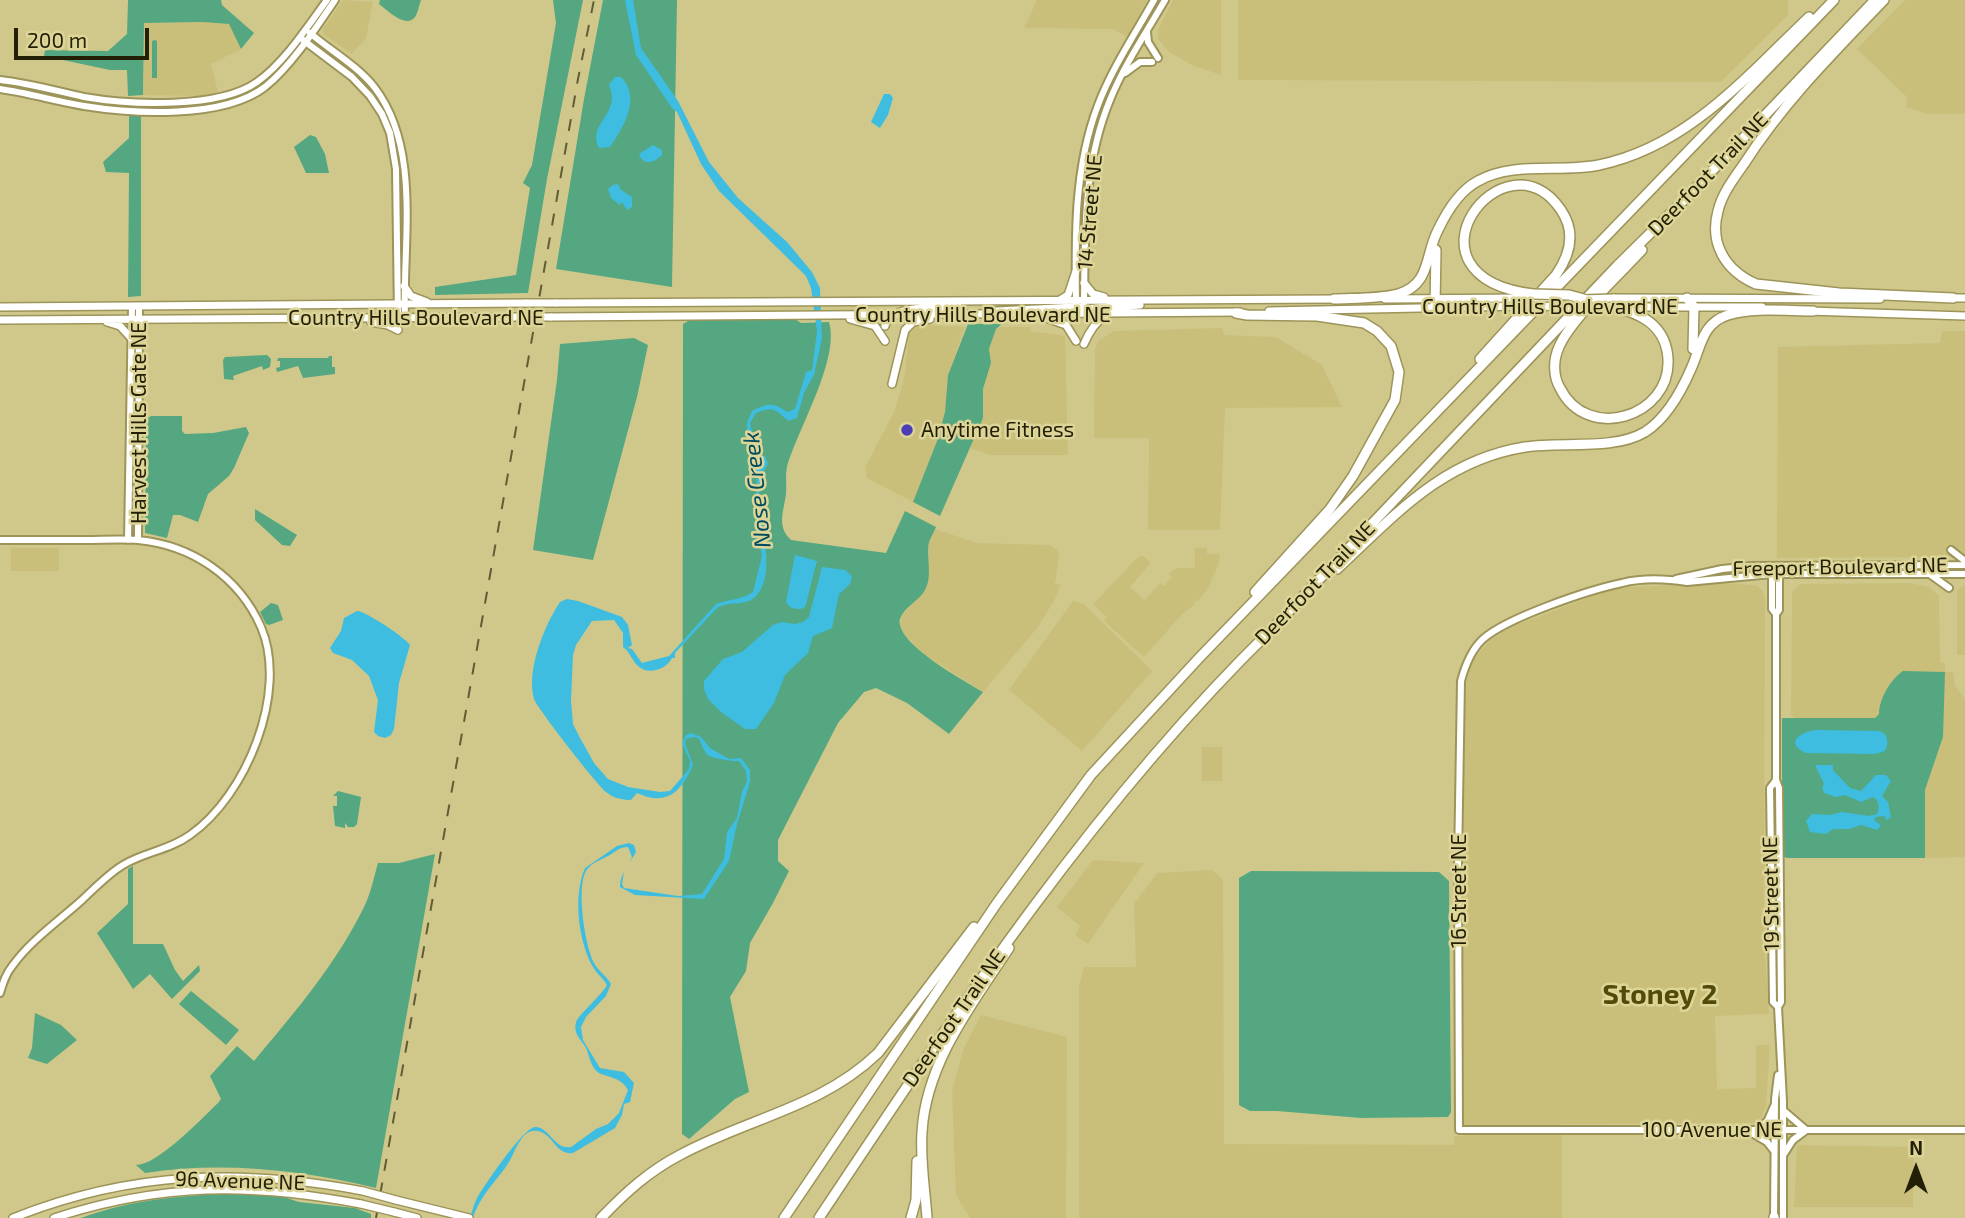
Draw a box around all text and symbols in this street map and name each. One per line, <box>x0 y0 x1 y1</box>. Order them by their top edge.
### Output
scale bar <box>18 14 152 58</box>
text: 200 m <box>27 27 87 52</box>
street label: Deerfoot Trail NE <box>1643 107 1773 241</box>
street label: 14 Street NE <box>1072 153 1108 271</box>
street label: Country Hills Boulevard NE <box>1422 294 1678 320</box>
street label: Country Hills Boulevard NE <box>855 302 1111 328</box>
street label: Country Hills Boulevard NE <box>288 305 544 331</box>
street label: Harvest Hills Gate NE <box>126 322 152 524</box>
place label: Anytime Fitness <box>921 417 1074 443</box>
marker: Anytime Fitness <box>899 422 915 438</box>
water label: Nose Creek <box>737 430 777 550</box>
street label: Deerfoot Trail NE <box>1250 516 1380 650</box>
street label: Freeport Boulevard NE <box>1732 553 1948 581</box>
street label: 16 Street NE <box>1446 834 1472 948</box>
street label: 19 Street NE <box>1757 836 1785 952</box>
street label: Deerfoot Trail NE <box>897 944 1011 1092</box>
district label: Stoney 2 <box>1603 978 1717 1012</box>
street label: 100 Avenue NE <box>1642 1117 1782 1143</box>
north arrow <box>1881 1134 1951 1204</box>
text: N <box>1909 1136 1923 1159</box>
street label: 96 Avenue NE <box>174 1166 306 1196</box>

